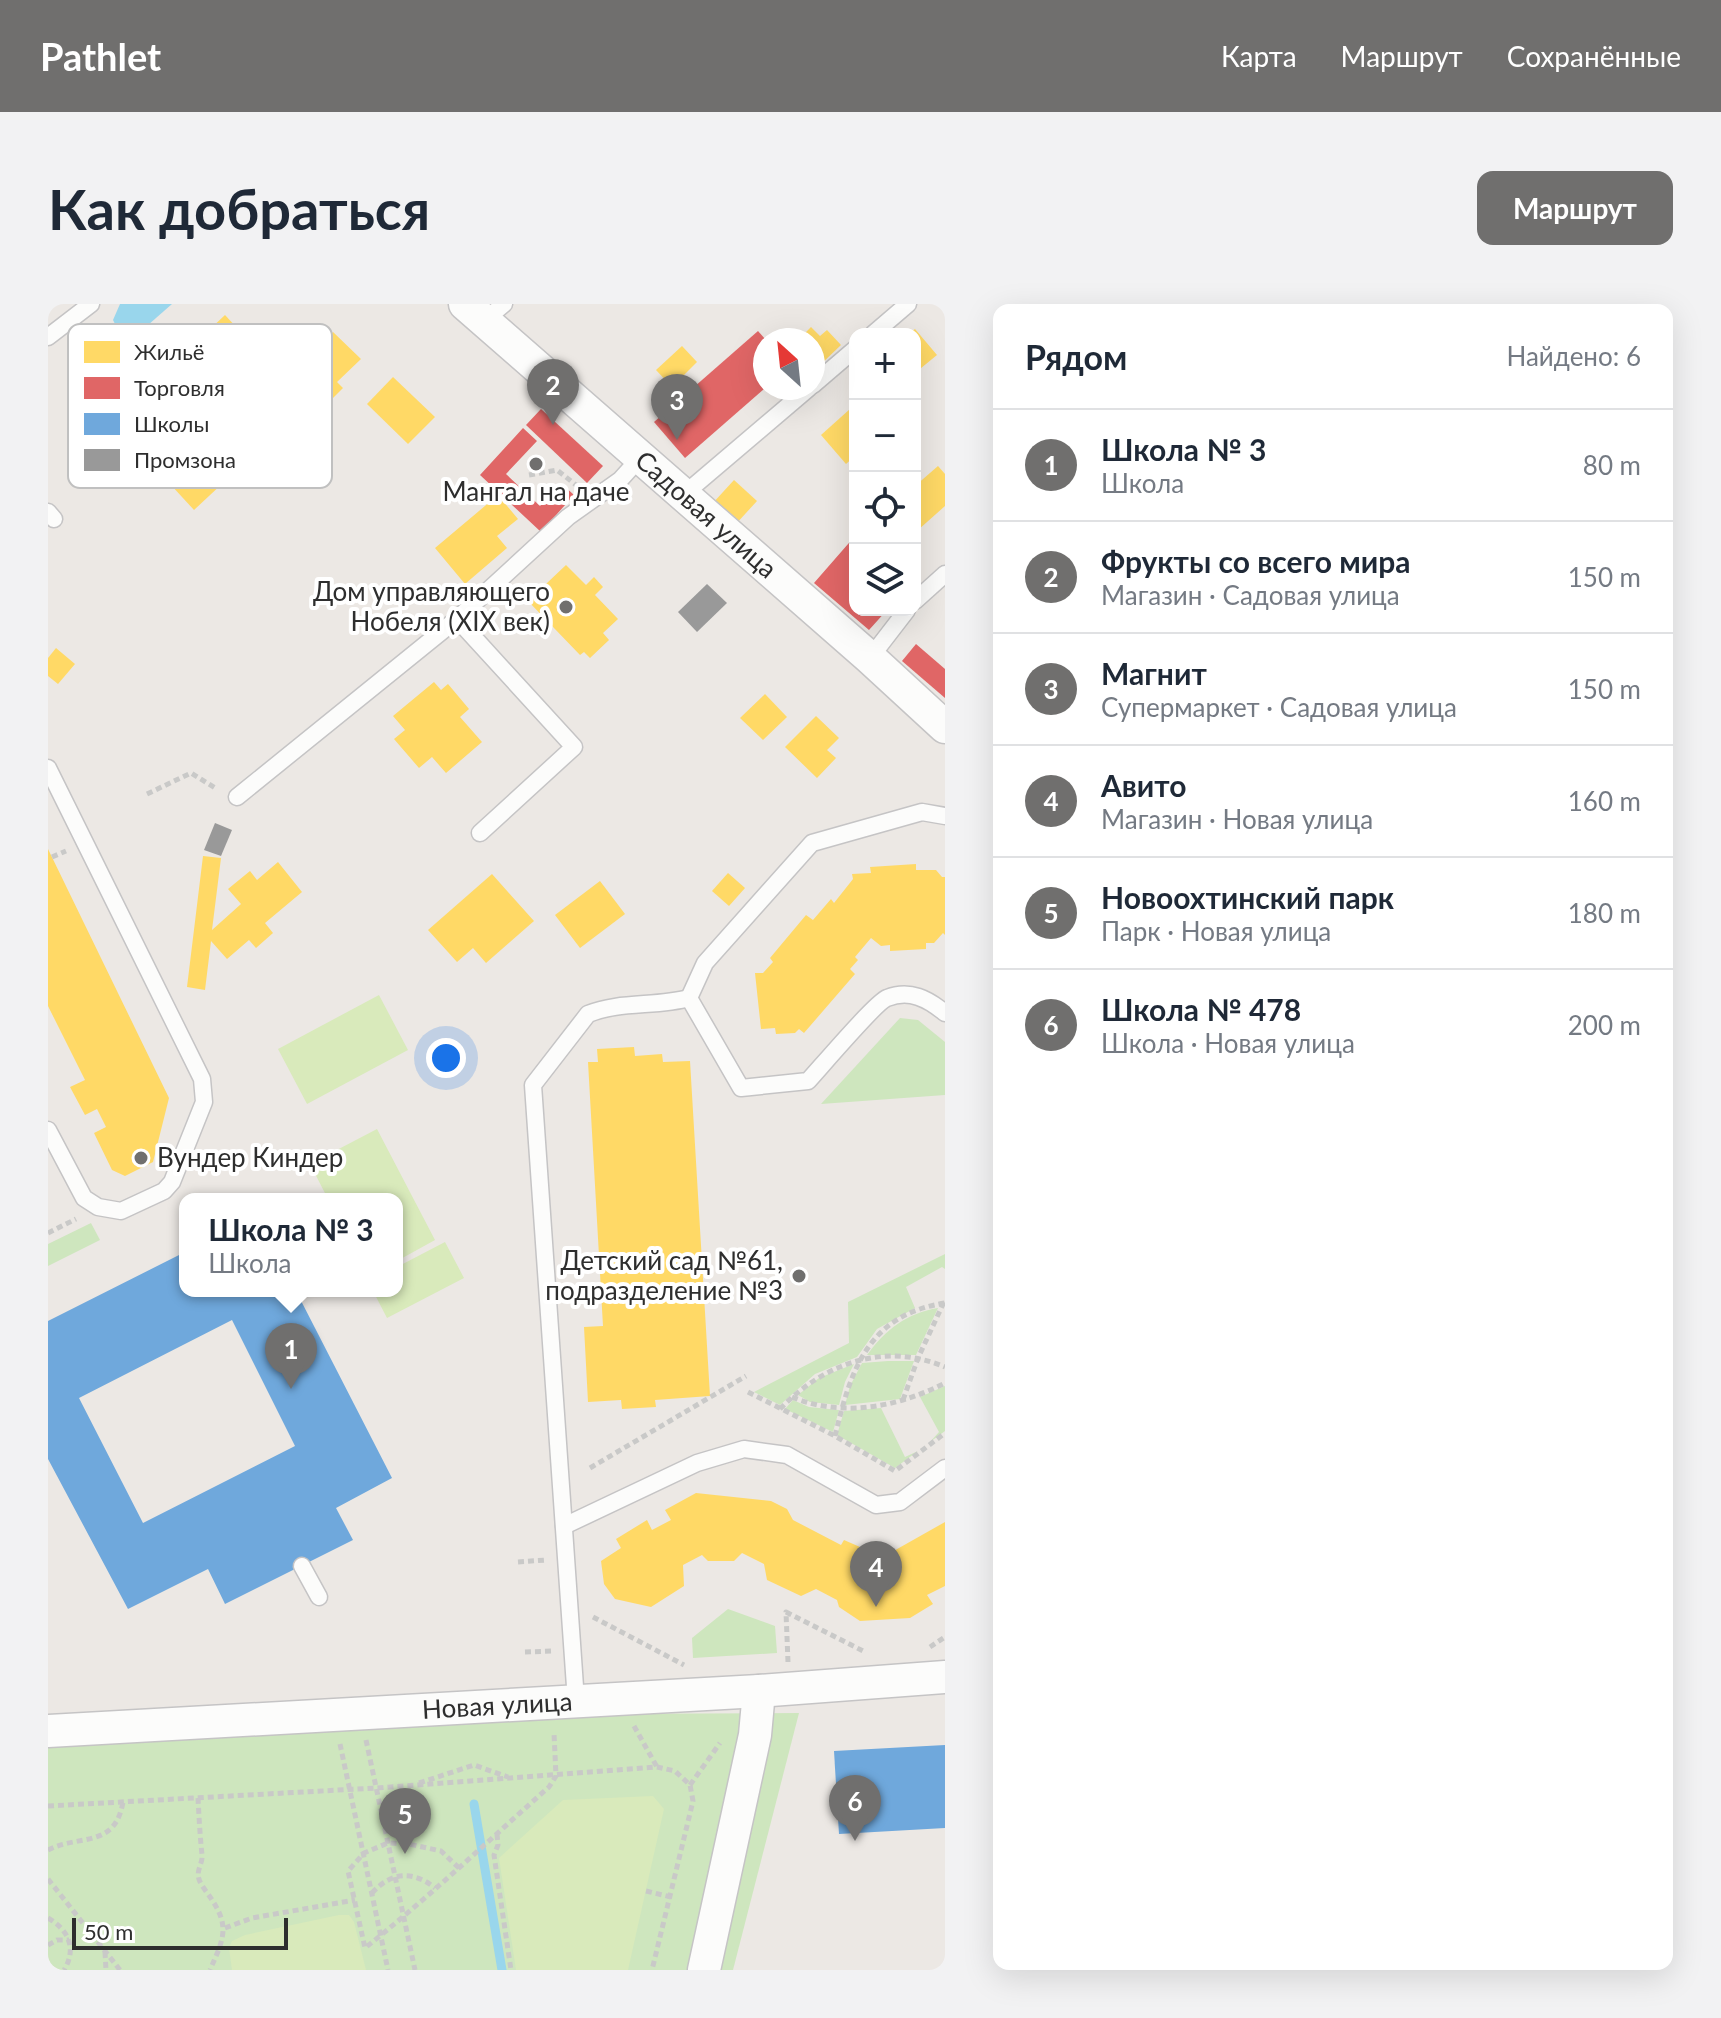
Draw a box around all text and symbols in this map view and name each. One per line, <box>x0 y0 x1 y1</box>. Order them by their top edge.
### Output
text: Pathlet <box>40 33 161 79</box>
text: Карта <box>1221 39 1297 73</box>
text: Маршрут <box>1341 39 1463 73</box>
text: Сохранённые <box>1507 39 1681 73</box>
button: Маршрут <box>1477 171 1673 245</box>
text: Как добраться <box>48 175 430 242</box>
legend <box>68 324 332 488</box>
north arrow <box>753 328 825 400</box>
map controls <box>849 328 921 616</box>
button: + <box>849 328 921 400</box>
text: Рядом <box>1025 336 1127 377</box>
text: Жильё <box>134 338 204 365</box>
text: Найдено: 6 <box>1506 340 1641 372</box>
pin: 2 <box>527 359 579 425</box>
text: Торговля <box>134 374 225 401</box>
pin: 3 <box>651 374 703 440</box>
button: − <box>849 400 921 472</box>
text: Школы <box>134 410 209 437</box>
text: Школа № 3 <box>1101 431 1266 467</box>
street label: Садовая улица <box>629 443 784 584</box>
text: Промзона <box>134 446 236 473</box>
text: 1 <box>1043 449 1059 481</box>
text: 80 m <box>1583 449 1641 481</box>
marker: Мангал на даче <box>527 455 545 473</box>
text: Школа <box>1101 467 1184 499</box>
button: locate <box>849 472 921 544</box>
place label: Мангал на даче <box>442 475 630 507</box>
text: Фрукты со всего мира <box>1101 543 1410 579</box>
button: layers <box>849 544 921 616</box>
text: 2 <box>1043 561 1059 593</box>
text: 150 m <box>1568 561 1641 593</box>
place label: Дом управляющего Нобеля (XIX век) <box>313 575 550 637</box>
text: Магазин · Садовая улица <box>1101 579 1400 611</box>
marker: Дом управляющего Нобеля (XIX век) <box>557 598 575 616</box>
text: Магнит <box>1101 655 1207 691</box>
text: 3 <box>1043 673 1059 705</box>
text: 150 m <box>1568 673 1641 705</box>
text: Супермаркет · Садовая улица <box>1101 691 1457 723</box>
text: Авито <box>1101 767 1186 803</box>
text: 4 <box>1043 785 1059 817</box>
text: 160 m <box>1568 785 1641 817</box>
text: Магазин · Новая улица <box>1101 803 1373 835</box>
text: Новоохтинский парк <box>1101 879 1394 915</box>
text: 5 <box>1043 897 1059 929</box>
text: 180 m <box>1568 897 1641 929</box>
text: Парк · Новая улица <box>1101 915 1331 947</box>
text: Школа № 478 <box>1101 991 1301 1027</box>
text: 6 <box>1043 1009 1059 1041</box>
text: 200 m <box>1568 1009 1641 1041</box>
text: Школа · Новая улица <box>1101 1027 1355 1059</box>
your location <box>426 1038 466 1078</box>
place label: Вундер Киндер <box>157 1141 343 1173</box>
marker: Вундер Киндер <box>132 1149 150 1167</box>
popup <box>179 1193 403 1297</box>
text: Школа № 3 <box>208 1211 374 1247</box>
place label: Детский сад №61, подразделение №3 <box>545 1244 783 1306</box>
text: Школа <box>208 1247 292 1279</box>
marker: Детский сад №61, подразделение №3 <box>790 1267 808 1285</box>
pin: 1 <box>265 1323 317 1389</box>
pin: 4 <box>850 1541 902 1607</box>
street label: Новая улица <box>421 1685 573 1725</box>
pin: 6 <box>829 1775 881 1841</box>
pin: 5 <box>379 1788 431 1854</box>
scale bar <box>72 1914 288 1950</box>
text: 50 m <box>84 1918 133 1945</box>

